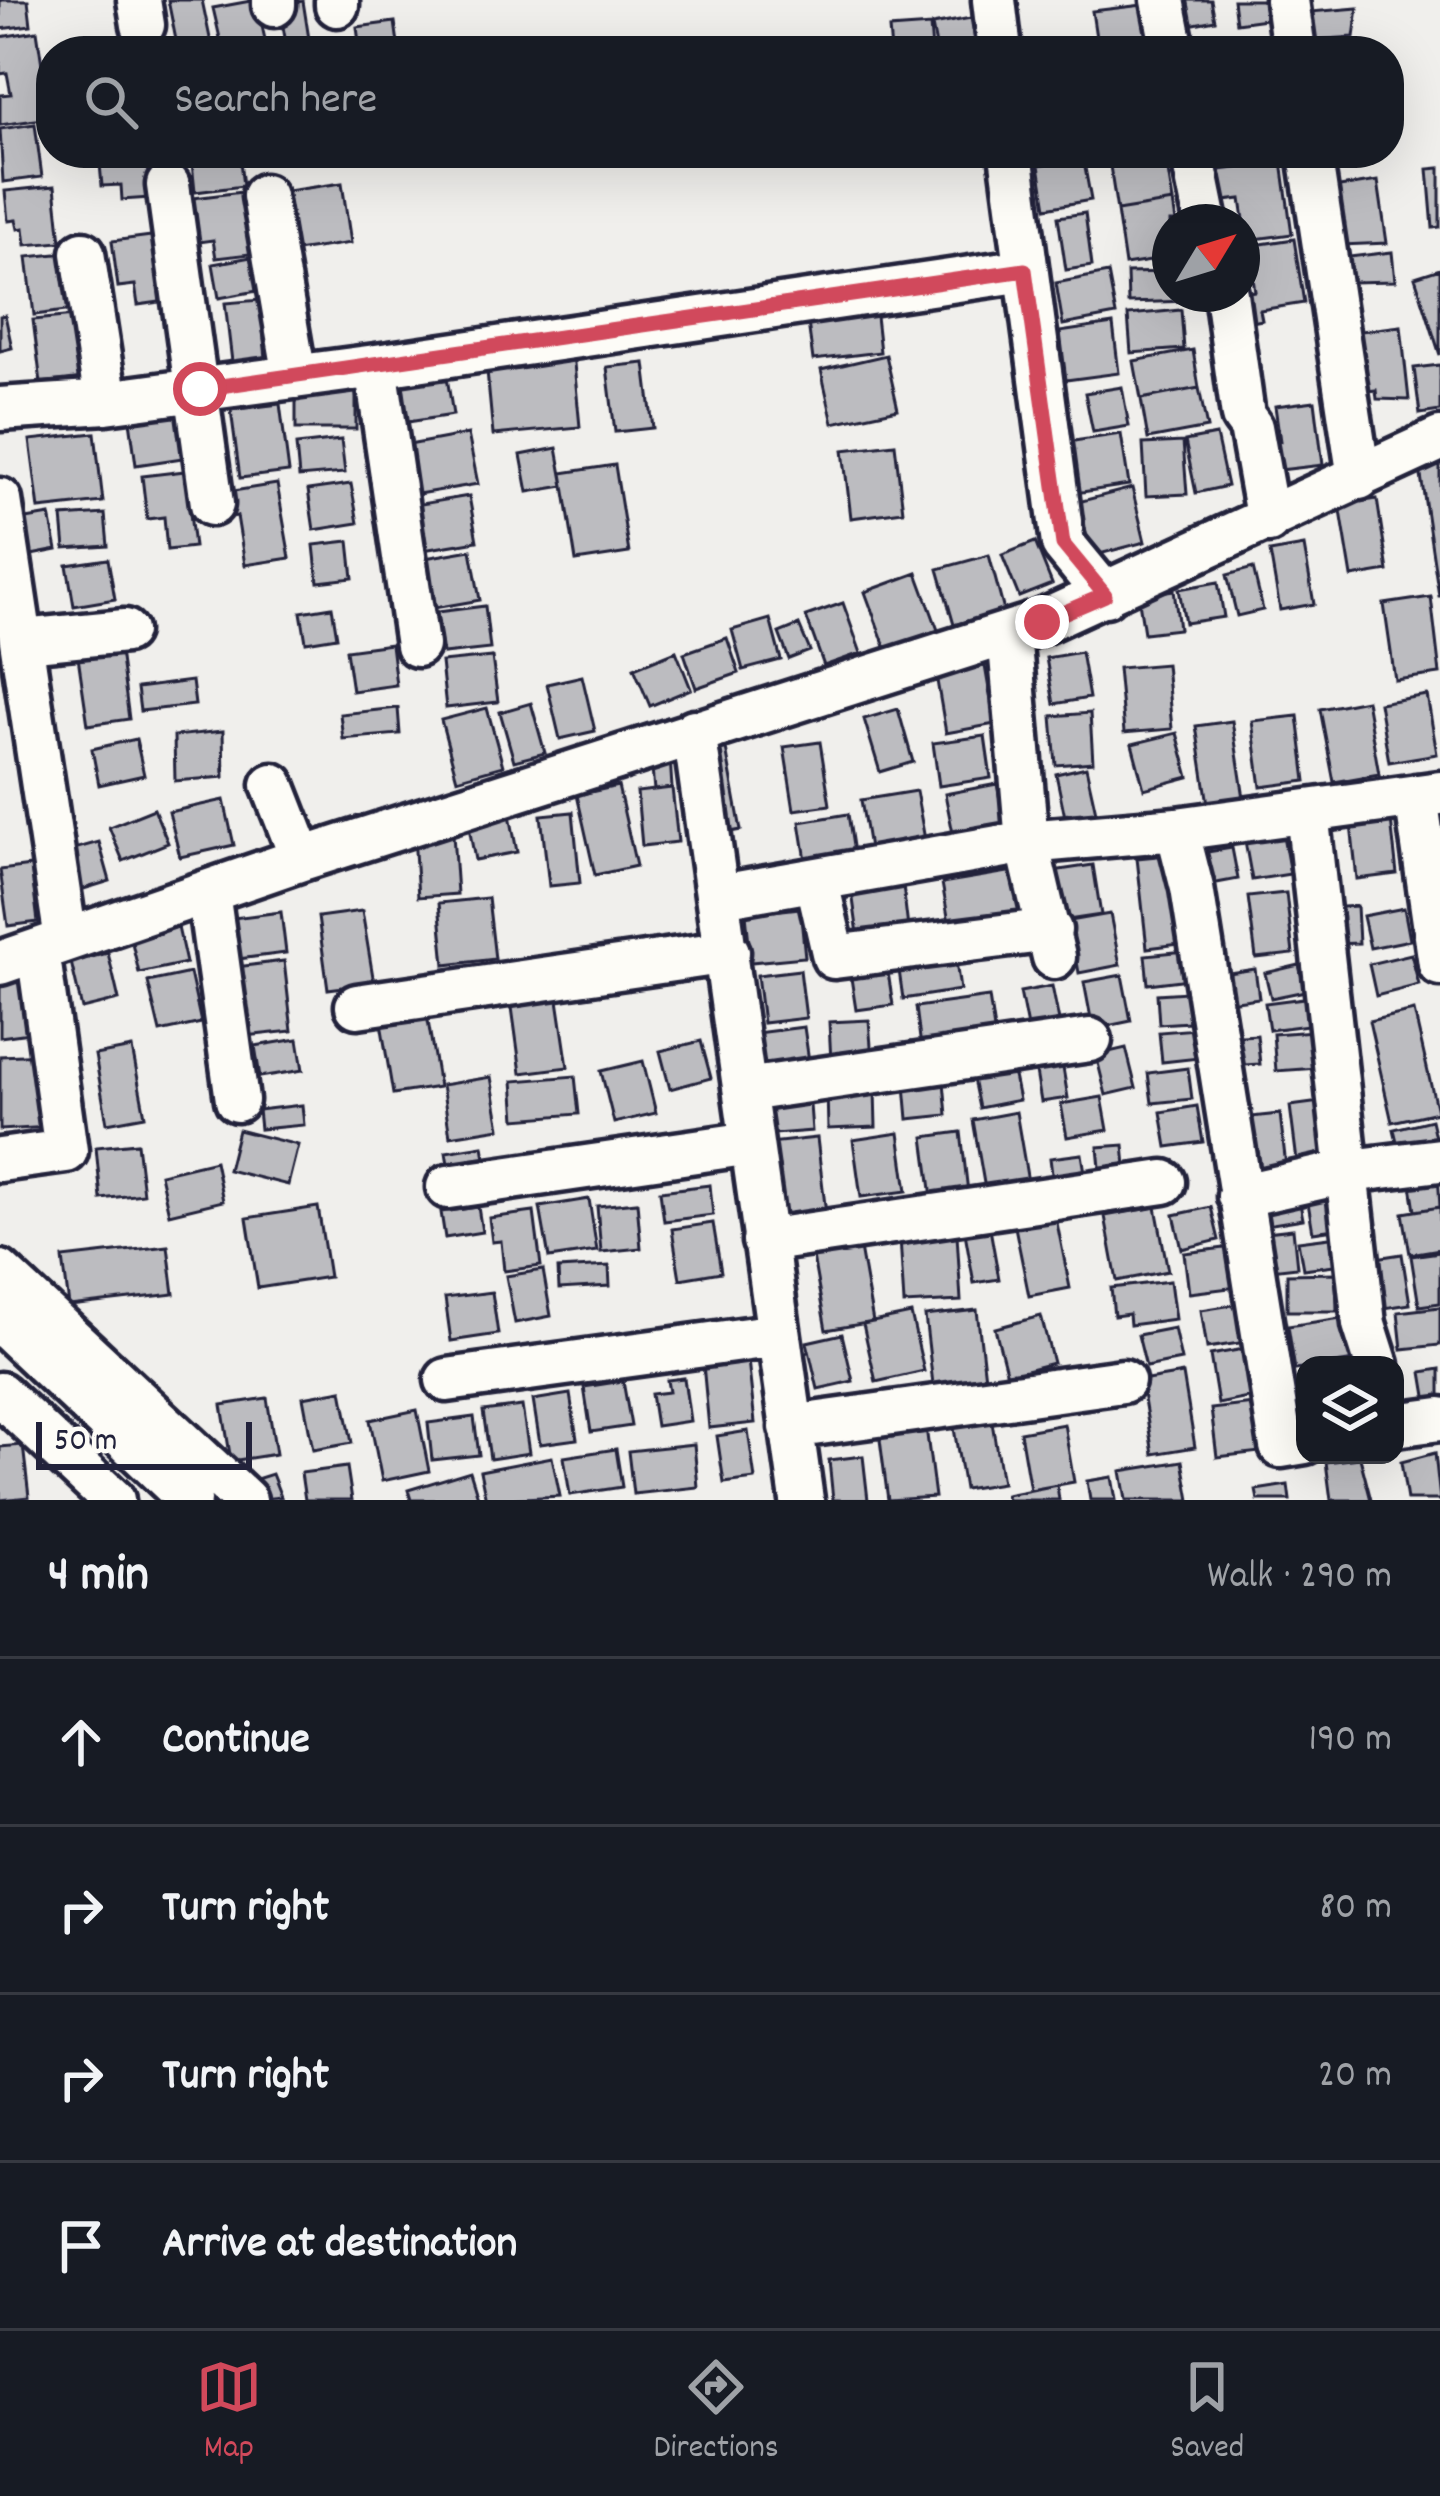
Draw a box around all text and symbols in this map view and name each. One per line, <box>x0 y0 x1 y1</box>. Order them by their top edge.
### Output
search box <box>36 36 1404 168</box>
icon: search <box>78 69 144 135</box>
text: Search here <box>174 70 377 134</box>
north arrow <box>1152 204 1260 312</box>
route start <box>173 362 227 416</box>
route end <box>1015 595 1069 649</box>
map controls <box>1296 1356 1404 1464</box>
button: layers <box>1296 1356 1404 1464</box>
scale bar <box>36 1416 252 1469</box>
text: 50 m <box>54 1419 118 1466</box>
text: 4 min <box>48 1542 149 1614</box>
text: Walk · 290 m <box>1207 1551 1392 1606</box>
icon: ahead <box>48 1709 114 1775</box>
text: Continue <box>162 1710 310 1774</box>
text: 190 m <box>1309 1714 1392 1769</box>
icon: right <box>48 1877 114 1943</box>
text: Turn right <box>162 1878 329 1942</box>
text: 80 m <box>1319 1882 1392 1937</box>
icon: right <box>48 2045 114 2111</box>
text: Turn right <box>162 2046 329 2110</box>
text: 20 m <box>1318 2050 1392 2105</box>
icon: arrive <box>48 2213 114 2279</box>
text: Arrive at destination <box>162 2214 517 2278</box>
tab: Map <box>196 2354 262 2473</box>
tab: Directions <box>654 2354 779 2473</box>
tab: Saved <box>1170 2354 1244 2473</box>

